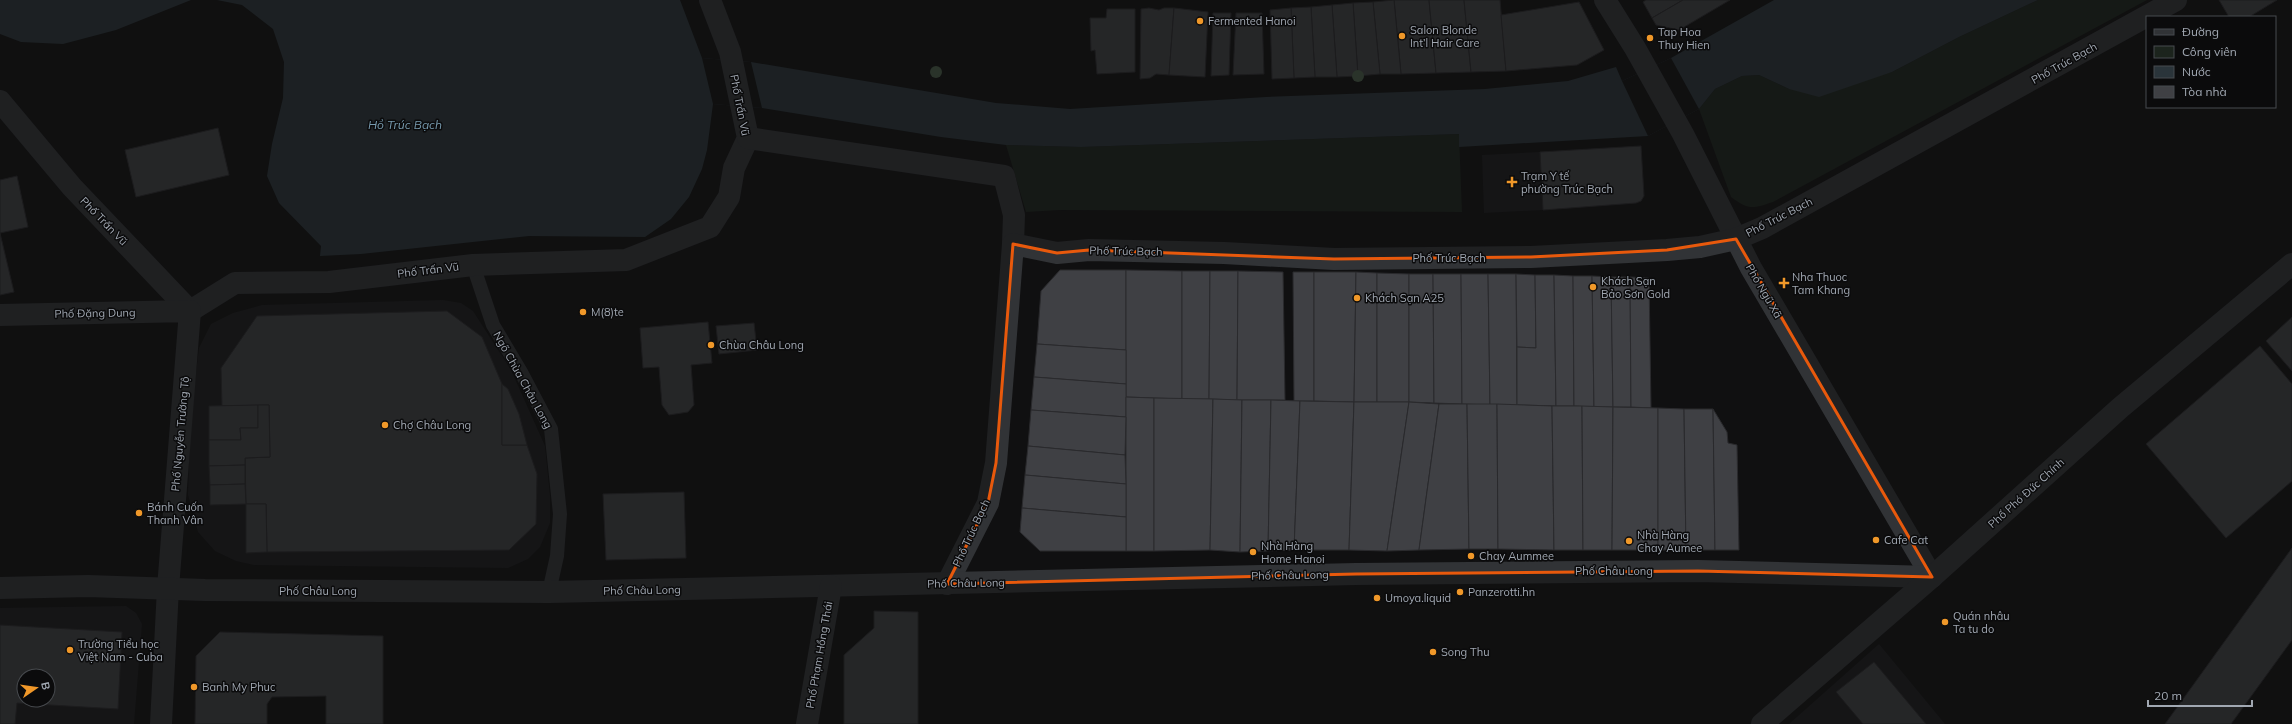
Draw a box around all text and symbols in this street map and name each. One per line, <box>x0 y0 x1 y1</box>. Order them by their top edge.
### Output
place label: Fermented Hanoi <box>1208 14 1296 28</box>
marker: Fermented Hanoi <box>1195 16 1205 26</box>
legend <box>2146 16 2276 108</box>
place label: Salon Blonde Int’l Hair Care <box>1410 23 1479 50</box>
text: Đường <box>2182 24 2219 39</box>
place label: Tap Hoa Thuy Hien <box>1658 25 1710 52</box>
marker: Salon Blonde Int’l Hair Care <box>1397 31 1407 41</box>
marker: Tap Hoa Thuy Hien <box>1645 33 1655 43</box>
street label: Phố Trúc Bạch <box>2029 39 2099 87</box>
text: Công viên <box>2182 44 2237 59</box>
text: Nước <box>2182 64 2211 79</box>
street label: Phố Trấn Vũ <box>727 73 753 137</box>
text: Tòa nhà <box>2182 84 2227 99</box>
water label: Hồ Trúc Bạch <box>368 117 442 132</box>
place label: Trạm Y tế phường Trúc Bạch <box>1521 169 1613 196</box>
marker: Trạm Y tế phường Trúc Bạch <box>1506 176 1518 188</box>
street label: Phố Trấn Vũ <box>77 194 131 248</box>
street label: Phố Trúc Bạch <box>1743 194 1815 240</box>
street label: Phố Trúc Bạch <box>1089 243 1163 259</box>
street label: Phố Trúc Bạch <box>1412 251 1486 265</box>
street label: Phố Trấn Vũ <box>396 259 460 281</box>
street label: Phố Ngũ Xã <box>1743 261 1785 321</box>
place label: Nha Thuoc Tam Khang <box>1792 270 1850 297</box>
place label: Khách Sạn Bảo Sơn Gold <box>1601 274 1670 301</box>
marker: Nha Thuoc Tam Khang <box>1779 278 1789 288</box>
marker: Khách Sạn Bảo Sơn Gold <box>1588 282 1598 292</box>
place label: Khách Sạn A25 <box>1365 291 1444 305</box>
marker: Khách Sạn A25 <box>1352 293 1362 303</box>
street label: Phố Đặng Dung <box>54 305 136 321</box>
place label: M(8)te <box>591 305 624 319</box>
marker: M(8)te <box>578 307 588 317</box>
street label: Ngõ Chùa Châu Long <box>490 329 556 431</box>
place label: Chùa Châu Long <box>719 338 804 352</box>
marker: Chùa Châu Long <box>706 340 716 350</box>
street label: Phố Nguyễn Trường Tộ <box>168 376 192 492</box>
place label: Chợ Châu Long <box>393 418 471 432</box>
marker: Chợ Châu Long <box>380 420 390 430</box>
street label: Phố Phó Đức Chính <box>1985 455 2067 531</box>
street label: Phố Trúc Bạch <box>949 497 993 569</box>
place label: Bánh Cuốn Thanh Vân <box>147 500 203 527</box>
marker: Bánh Cuốn Thanh Vân <box>134 508 144 518</box>
place label: Nhà Hàng Chay Aumee <box>1637 528 1702 555</box>
place label: Cafe Cat <box>1884 533 1928 547</box>
marker: Cafe Cat <box>1871 535 1881 545</box>
marker: Nhà Hàng Chay Aumee <box>1624 536 1634 546</box>
place label: Nhà Hàng Home Hanoi <box>1261 539 1325 566</box>
marker: Nhà Hàng Home Hanoi <box>1248 547 1258 557</box>
place label: Chay Aummee <box>1479 549 1554 563</box>
marker: Chay Aummee <box>1466 551 1476 561</box>
street label: Phố Châu Long <box>1575 564 1653 578</box>
street label: Phố Châu Long <box>1251 567 1329 583</box>
street label: Phố Châu Long <box>927 575 1005 591</box>
street label: Phố Châu Long <box>603 582 681 598</box>
street label: Phố Châu Long <box>279 584 357 598</box>
place label: Panzerotti.hn <box>1468 585 1535 599</box>
marker: Panzerotti.hn <box>1455 587 1465 597</box>
place label: Umoya.liquid <box>1385 591 1451 605</box>
marker: Umoya.liquid <box>1372 593 1382 603</box>
street label: Phố Phạm Hồng Thái <box>803 600 835 710</box>
place label: Quán nhâu Ta tu do <box>1953 609 2010 636</box>
marker: Quán nhâu Ta tu do <box>1940 617 1950 627</box>
place label: Trường Tiểu học Việt Nam - Cuba <box>78 637 163 664</box>
marker: Trường Tiểu học Việt Nam - Cuba <box>65 645 75 655</box>
place label: Song Thu <box>1441 645 1490 659</box>
marker: Song Thu <box>1428 647 1438 657</box>
north arrow <box>16 668 56 708</box>
text: B <box>38 680 54 691</box>
place label: Banh My Phuc <box>202 680 276 694</box>
marker: Banh My Phuc <box>189 682 199 692</box>
scale bar <box>2148 682 2252 708</box>
text: 20 m <box>2154 688 2182 703</box>

